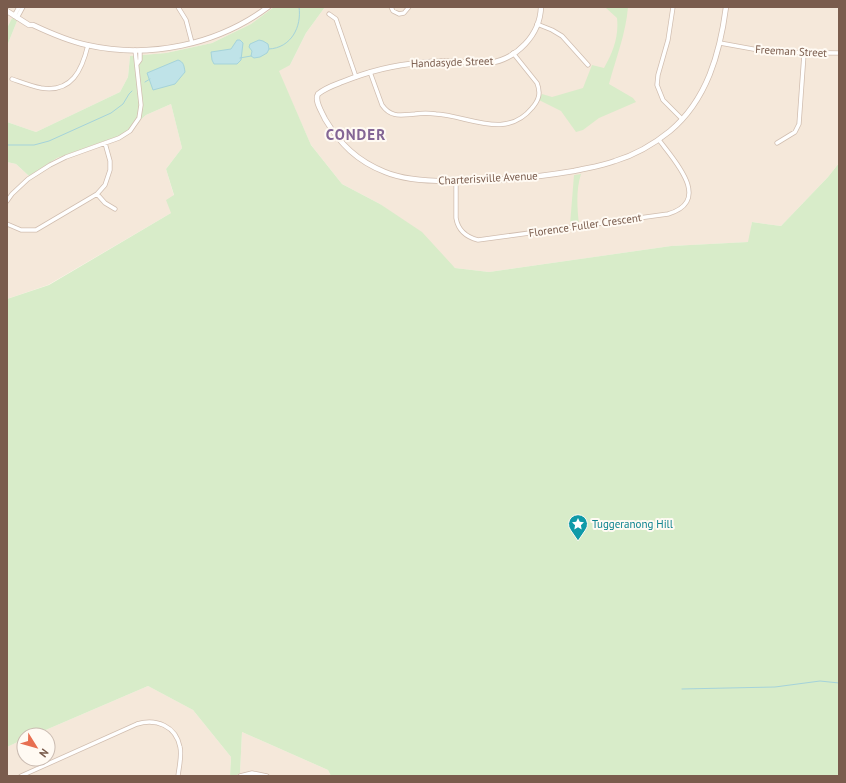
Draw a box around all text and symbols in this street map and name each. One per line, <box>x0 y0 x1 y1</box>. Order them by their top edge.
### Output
street label: Freeman Street <box>755 42 828 60</box>
street label: Handasyde Street <box>411 54 494 70</box>
district label: CONDER <box>326 125 386 144</box>
street label: Charterisville Avenue <box>438 168 538 188</box>
street label: Florence Fuller Crescent <box>528 210 643 240</box>
place icon: Tuggeranong Hill <box>567 513 589 541</box>
place label: Tuggeranong Hill <box>592 517 674 531</box>
north arrow <box>16 727 56 767</box>
text: N <box>36 746 52 760</box>

